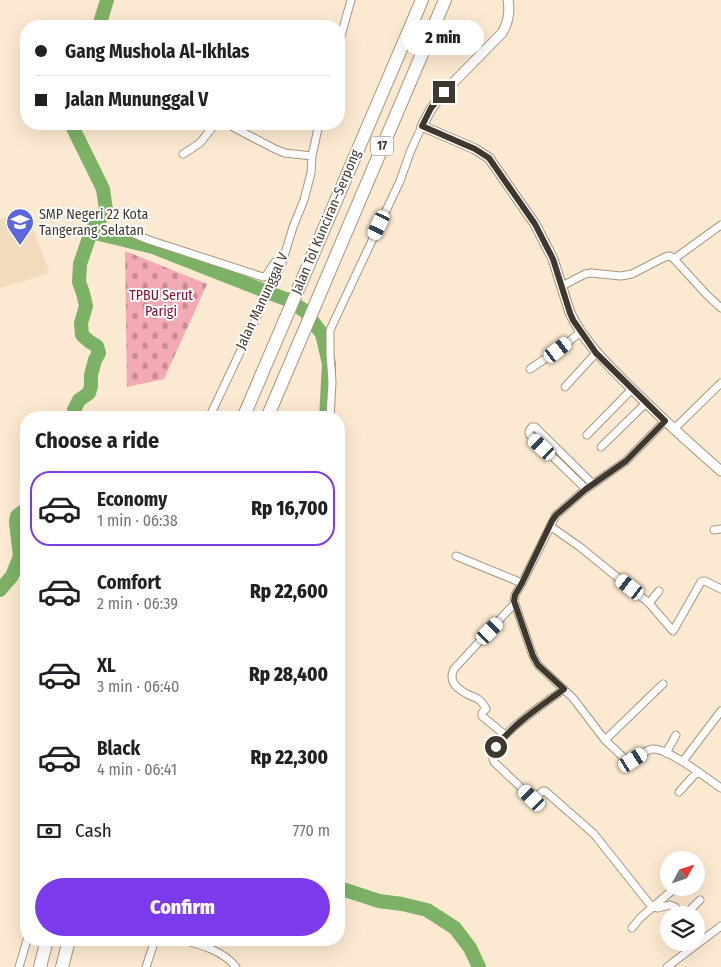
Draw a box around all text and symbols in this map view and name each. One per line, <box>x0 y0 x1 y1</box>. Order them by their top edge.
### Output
callout: 2 min <box>403 19 485 54</box>
text: 2 min <box>425 28 461 47</box>
text: Gang Mushola Al-Ikhlas <box>65 40 249 63</box>
route end <box>433 81 455 103</box>
text: Jalan Mununggal V <box>65 88 208 111</box>
road number: 17 <box>371 136 393 156</box>
street label: Jalan Tol Kunciran–Serpong <box>288 147 364 297</box>
place label: SMP Negeri 22 Kota Tangerang Selatan <box>39 206 148 239</box>
school or university icon: SMP Negeri 22 Kota Tangerang Selatan <box>5 207 35 246</box>
car <box>365 208 392 242</box>
street label: Jalan Manunggal V <box>232 249 292 352</box>
park label: TPBU Serut Parigi <box>129 287 193 320</box>
car <box>541 335 574 365</box>
text: Choose a ride <box>35 427 159 454</box>
car <box>525 431 558 463</box>
icon: car <box>37 486 82 531</box>
text: Economy <box>97 488 167 511</box>
text: Rp 16,700 <box>251 497 328 520</box>
text: 1 min · 06:38 <box>97 511 178 530</box>
icon: car <box>37 569 82 614</box>
text: Comfort <box>97 571 161 594</box>
car <box>613 572 646 602</box>
text: Rp 22,600 <box>250 580 328 603</box>
text: 2 min · 06:39 <box>97 594 178 613</box>
car <box>474 615 505 647</box>
icon: car <box>37 652 82 697</box>
text: XL <box>97 654 116 677</box>
text: Rp 28,400 <box>249 663 328 686</box>
text: 3 min · 06:40 <box>97 677 179 696</box>
icon: car <box>37 735 82 780</box>
route start <box>485 736 507 758</box>
text: Black <box>97 737 140 760</box>
text: Rp 22,300 <box>250 746 328 769</box>
car <box>616 746 649 774</box>
text: 4 min · 06:41 <box>97 760 177 779</box>
car <box>515 782 548 814</box>
icon: cash <box>35 817 63 845</box>
text: Cash <box>75 819 112 842</box>
text: 770 m <box>293 821 330 840</box>
north arrow <box>660 851 705 896</box>
map controls <box>660 851 705 951</box>
button: Confirm <box>35 878 330 936</box>
button: layers <box>660 906 705 951</box>

